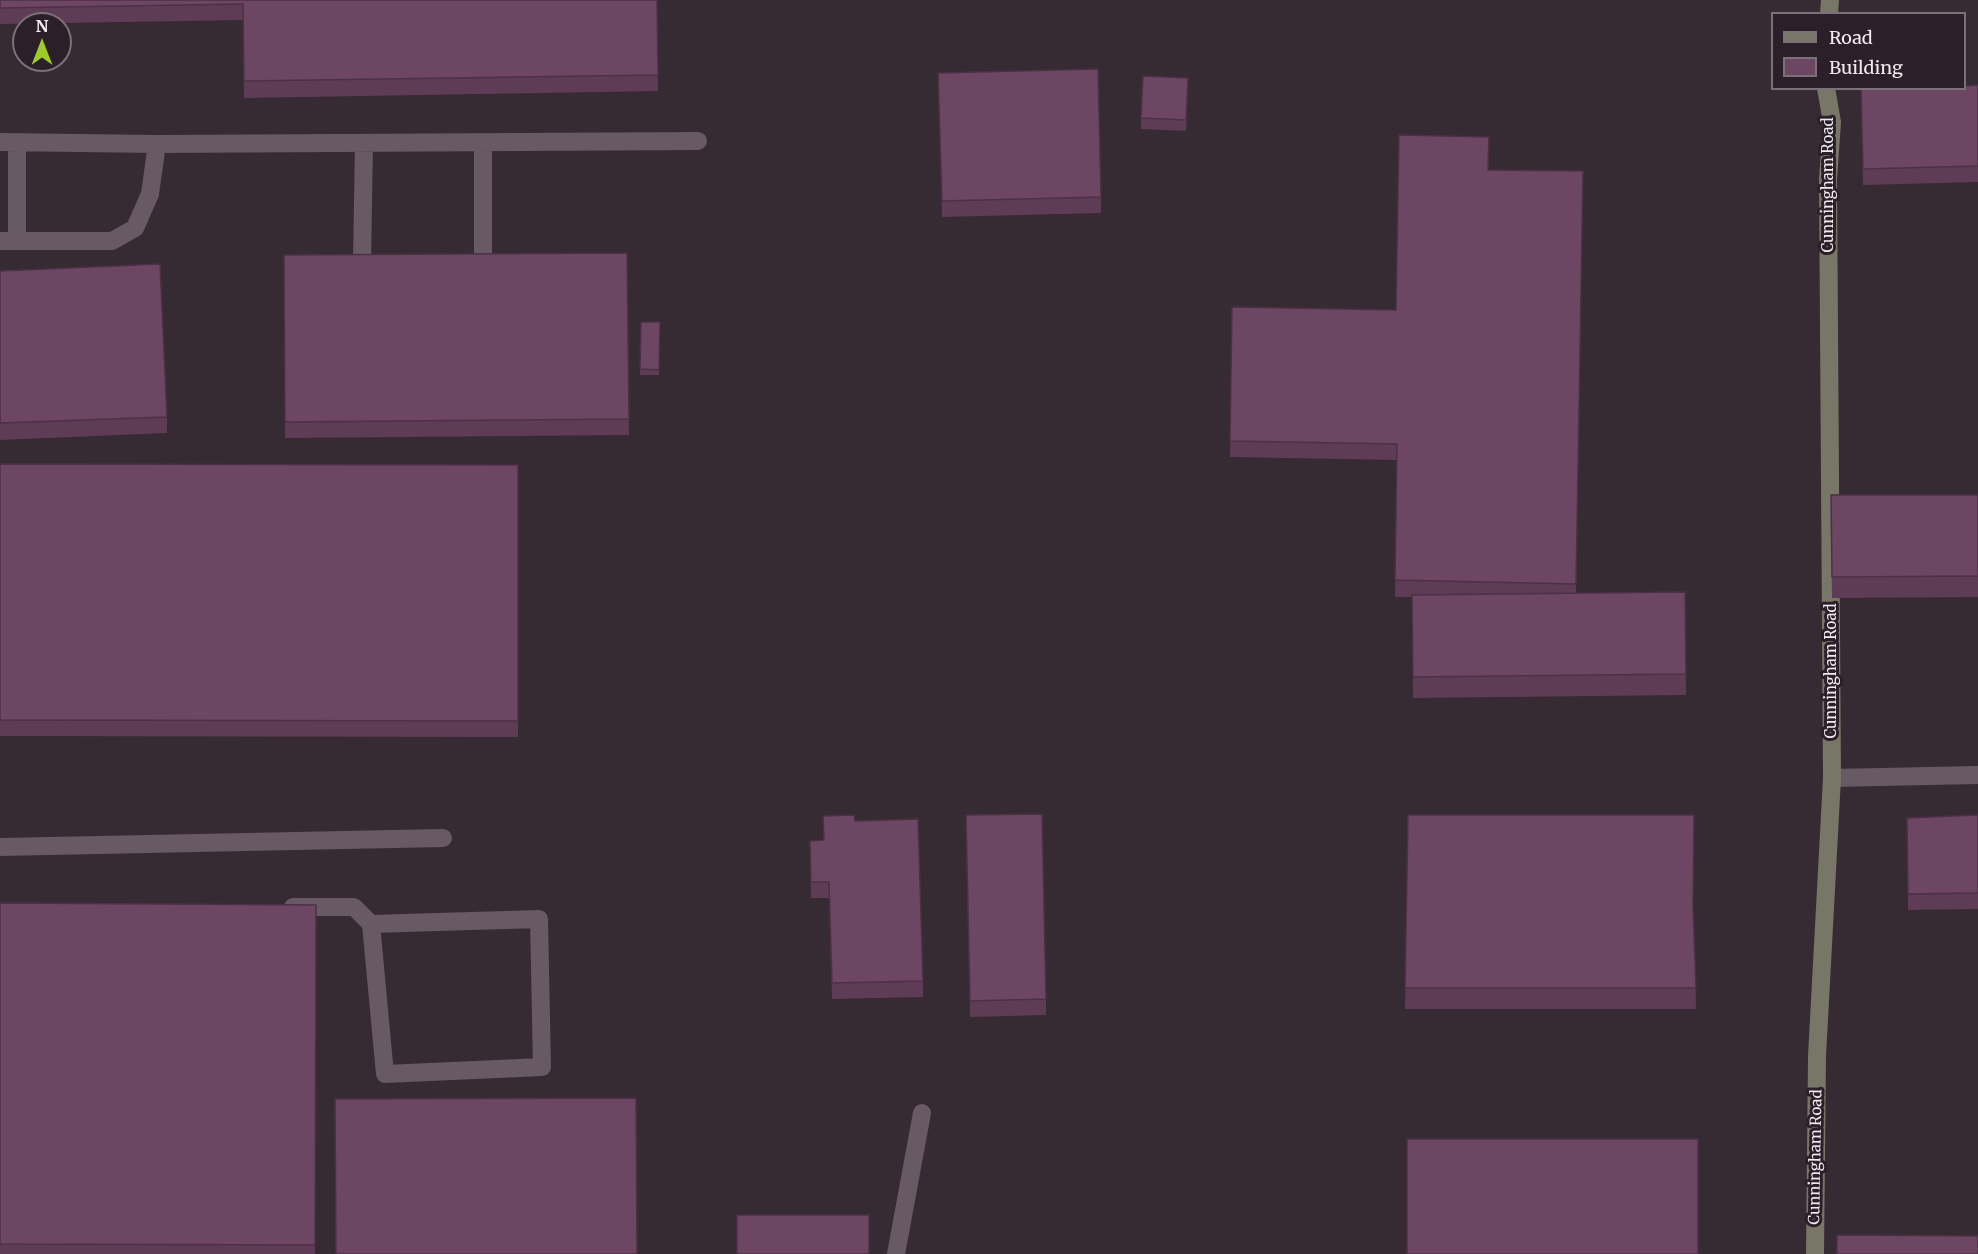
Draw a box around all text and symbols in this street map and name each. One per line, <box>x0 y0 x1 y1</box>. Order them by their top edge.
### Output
north arrow <box>12 12 72 72</box>
legend <box>1771 12 1966 90</box>
text: N <box>36 16 48 36</box>
text: Road <box>1829 26 1873 49</box>
text: Building <box>1829 56 1903 79</box>
street label: Cunningham Road <box>1820 117 1838 253</box>
street label: Cunningham Road <box>1823 603 1841 739</box>
street label: Cunningham Road <box>1806 1089 1826 1225</box>

